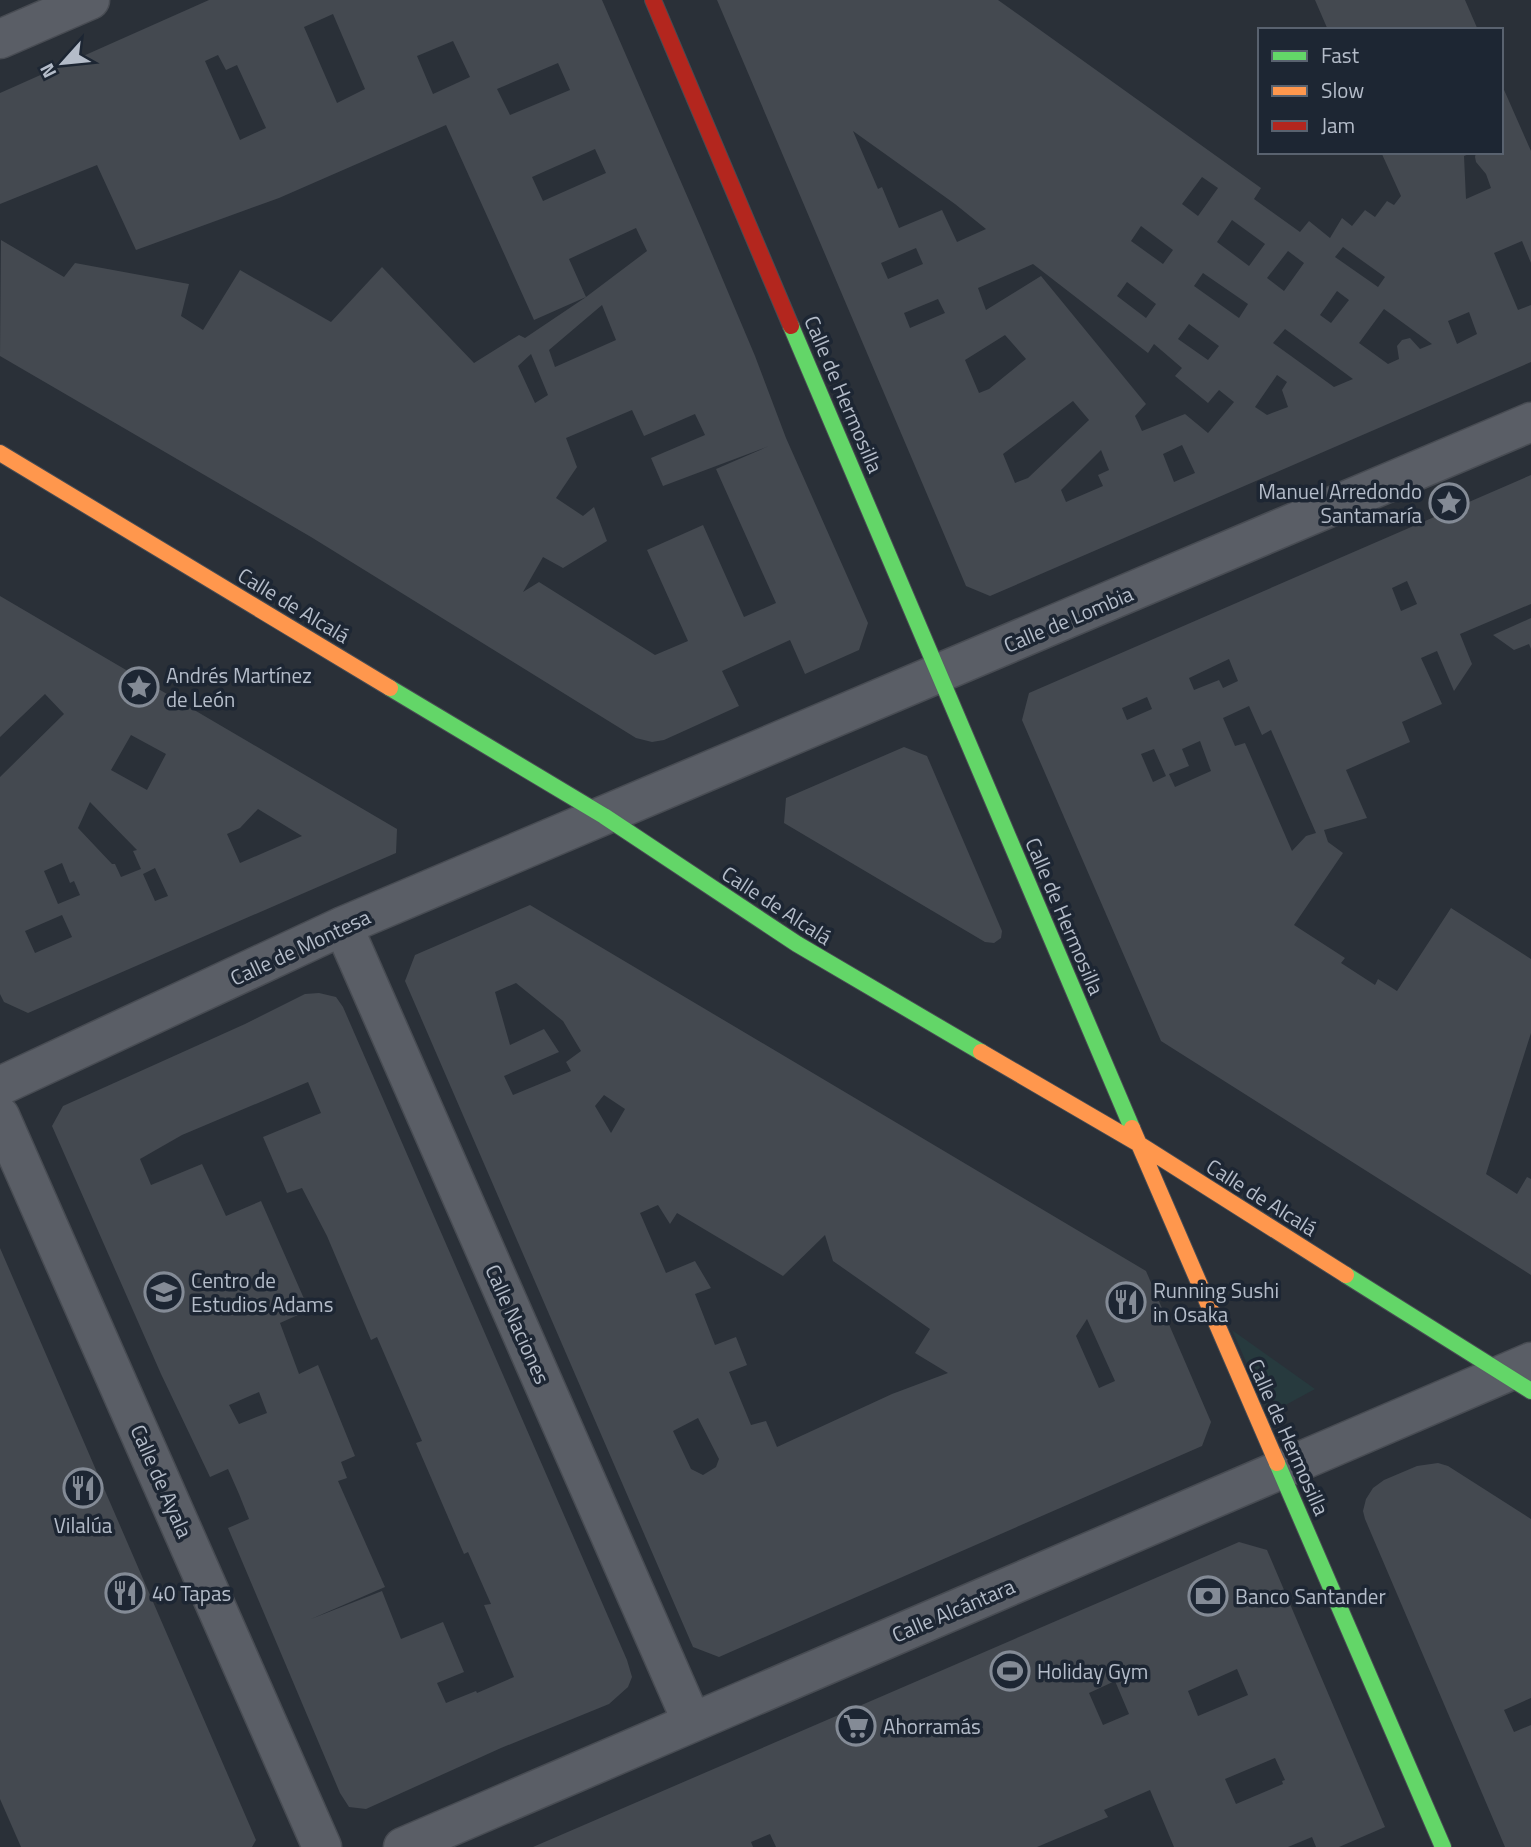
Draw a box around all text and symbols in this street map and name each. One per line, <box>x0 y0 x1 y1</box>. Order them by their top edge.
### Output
north arrow <box>28 28 98 98</box>
legend <box>1258 28 1503 154</box>
text: Fast <box>1321 39 1360 71</box>
text: N <box>31 58 63 83</box>
text: Slow <box>1321 74 1364 106</box>
text: Jam <box>1321 109 1355 141</box>
street label: Calle de Hermosilla <box>796 310 892 478</box>
place label: Manuel Arredondo Santamaría <box>1258 475 1422 531</box>
place icon: Manuel Arredondo Santamaría <box>1428 482 1470 524</box>
street label: Calle de Alcalá <box>232 559 356 651</box>
street label: Calle de Lombia <box>998 577 1138 661</box>
place label: Andrés Martínez de León <box>166 659 312 715</box>
place icon: Andrés Martínez de León <box>118 666 160 708</box>
street label: Calle de Hermosilla <box>1017 832 1113 1000</box>
street label: Calle de Alcalá <box>716 857 839 953</box>
street label: Calle de Montesa <box>225 900 376 993</box>
street label: Calle de Alcalá <box>1200 1150 1324 1244</box>
street label: Calle Naciones <box>477 1259 559 1389</box>
place label: Centro de Estudios Adams <box>191 1264 333 1320</box>
school or university icon: Centro de Estudios Adams <box>143 1271 185 1313</box>
place label: Running Sushi in Osaka <box>1153 1274 1279 1330</box>
restaurant icon: Running Sushi in Osaka <box>1105 1281 1147 1323</box>
street label: Calle de Hermosilla <box>1240 1354 1338 1521</box>
street label: Calle de Ayala <box>123 1419 201 1543</box>
restaurant icon: Vilalúa <box>62 1467 104 1509</box>
place label: Vilalúa <box>54 1509 113 1541</box>
street label: Calle Alcántara <box>887 1570 1020 1650</box>
restaurant icon: 40 Tapas <box>104 1572 146 1614</box>
bank icon: Banco Santander <box>1187 1575 1229 1617</box>
place label: 40 Tapas <box>152 1577 231 1609</box>
place label: Banco Santander <box>1235 1580 1386 1612</box>
sports icon: Holiday Gym <box>989 1650 1031 1692</box>
place label: Holiday Gym <box>1037 1655 1148 1687</box>
supermarket icon: Ahorramás <box>835 1705 877 1747</box>
place label: Ahorramás <box>883 1710 981 1742</box>

